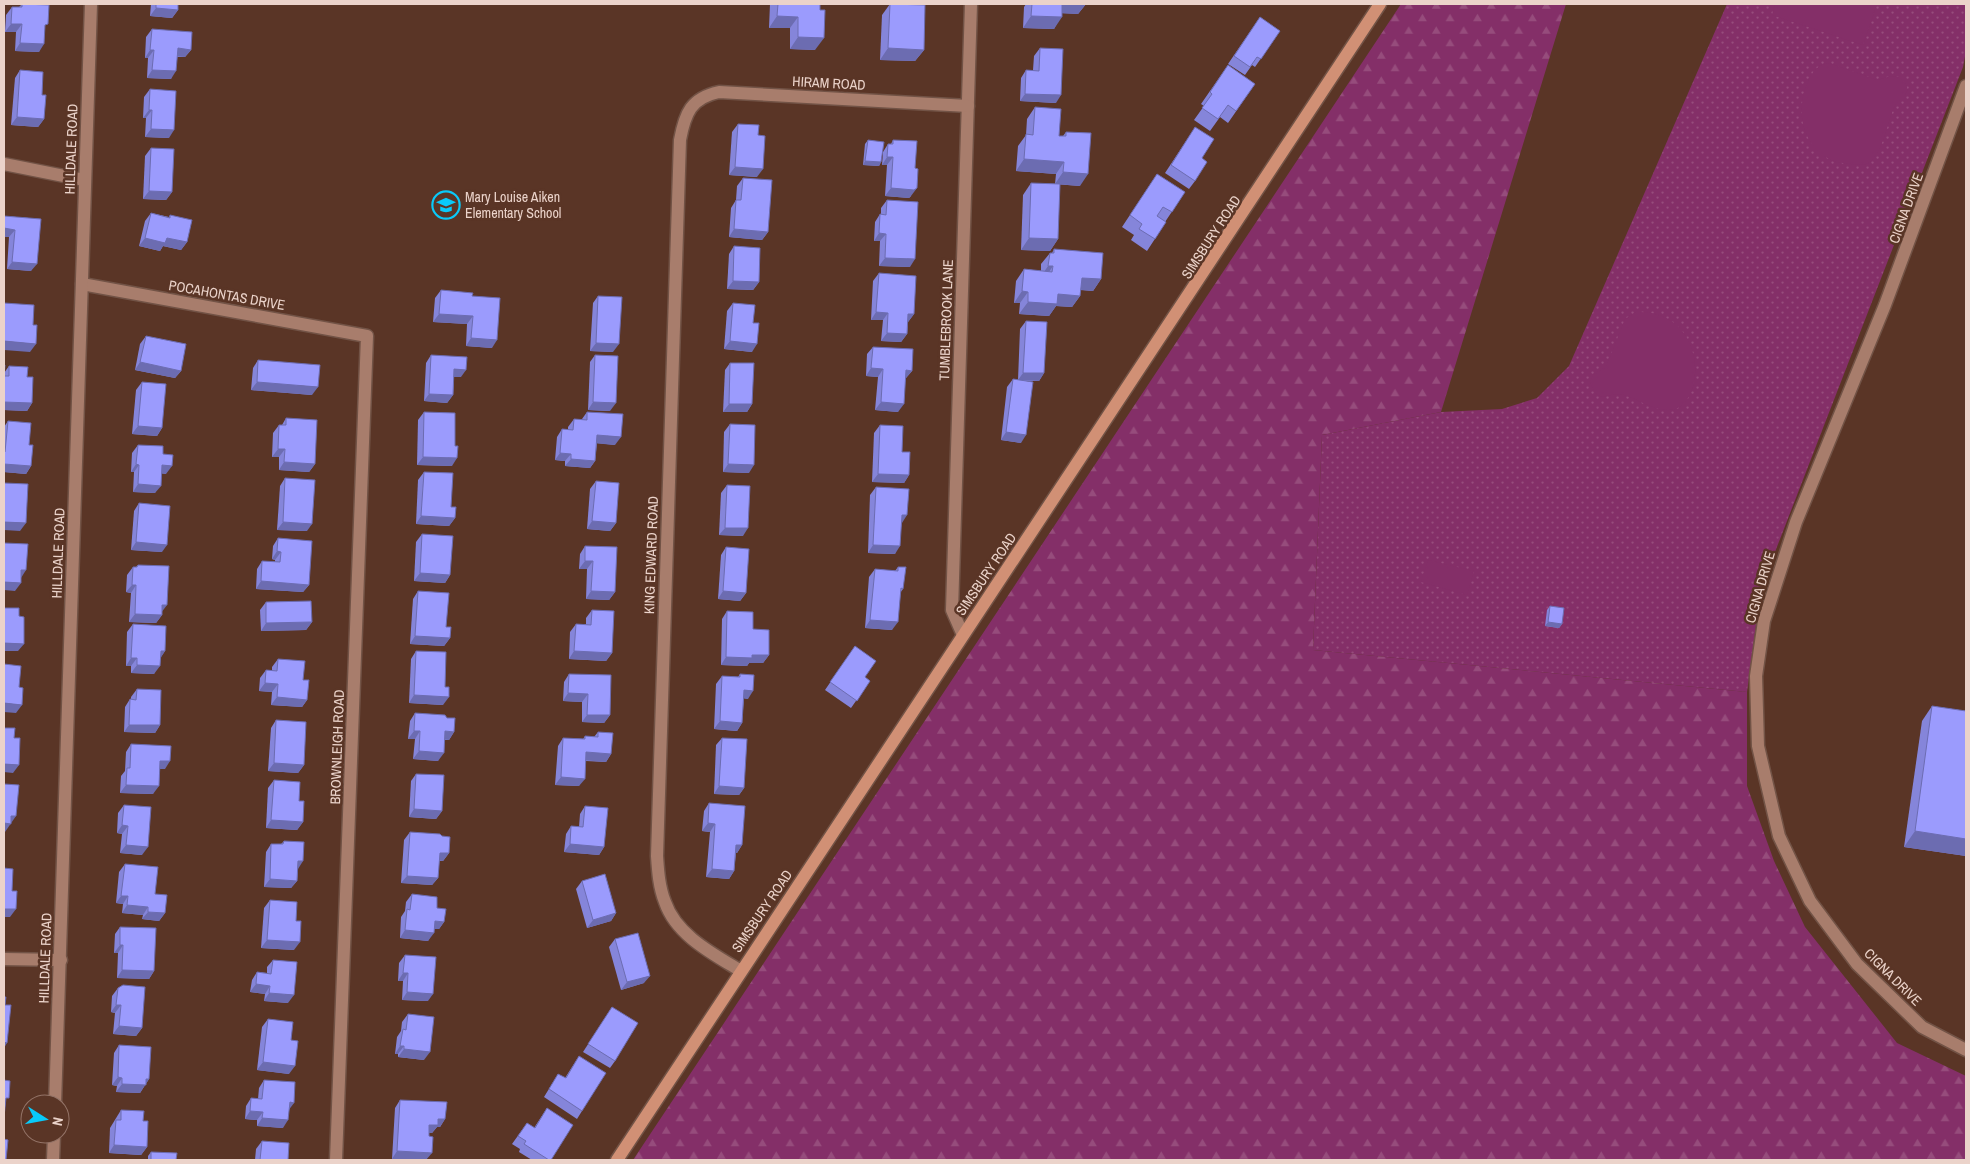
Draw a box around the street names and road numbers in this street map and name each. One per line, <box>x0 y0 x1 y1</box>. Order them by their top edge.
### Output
street label: HIRAM ROAD <box>792 72 866 94</box>
street label: HILLDALE ROAD <box>60 103 82 195</box>
street label: CIGNA DRIVE <box>1885 170 1927 246</box>
street label: SIMSBURY ROAD <box>1177 192 1245 282</box>
street label: TUMBLEBROOK LANE <box>935 259 957 381</box>
street label: POCAHONTAS DRIVE <box>167 276 287 314</box>
street label: KING EDWARD ROAD <box>640 496 662 614</box>
street label: HILLDALE ROAD <box>47 507 69 599</box>
street label: SIMSBURY ROAD <box>952 529 1020 619</box>
street label: CIGNA DRIVE <box>1741 549 1779 625</box>
street label: BROWNLEIGH ROAD <box>326 689 348 805</box>
street label: SIMSBURY ROAD <box>728 866 796 956</box>
street label: HILLDALE ROAD <box>34 912 56 1004</box>
street label: CIGNA DRIVE <box>1860 944 1926 1010</box>

